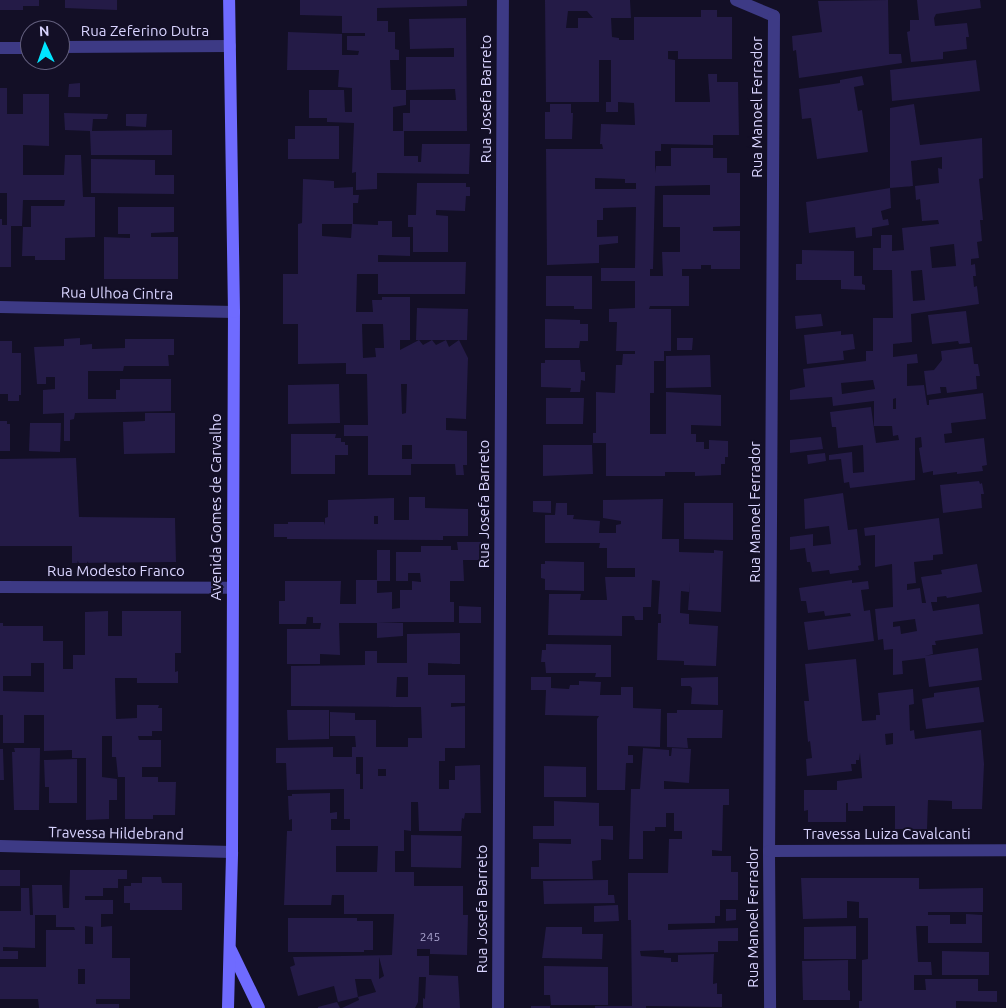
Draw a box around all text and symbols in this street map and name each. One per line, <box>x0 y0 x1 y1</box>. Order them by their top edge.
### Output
north arrow <box>20 20 70 70</box>
street label: Rua Zeferino Dutra <box>81 22 209 40</box>
text: N <box>39 23 50 39</box>
street label: Rua Josefa Barreto <box>477 35 495 163</box>
street label: Rua Manoel Ferrador <box>748 36 766 178</box>
street label: Rua Ulhoa Cintra <box>61 283 173 303</box>
street label: Avenida Gomes de Carvalho <box>207 414 225 600</box>
street label: Rua Josefa Barreto <box>475 440 493 568</box>
street label: Rua Manoel Ferrador <box>746 441 764 583</box>
street label: Rua Modesto Franco <box>47 562 185 580</box>
street label: Travessa Hildebrand <box>48 823 184 843</box>
street label: Travessa Luiza Cavalcanti <box>803 825 971 843</box>
street label: Rua Josefa Barreto <box>473 845 491 973</box>
street label: Rua Manoel Ferrador <box>744 846 762 988</box>
house number: 245 <box>420 930 440 944</box>

